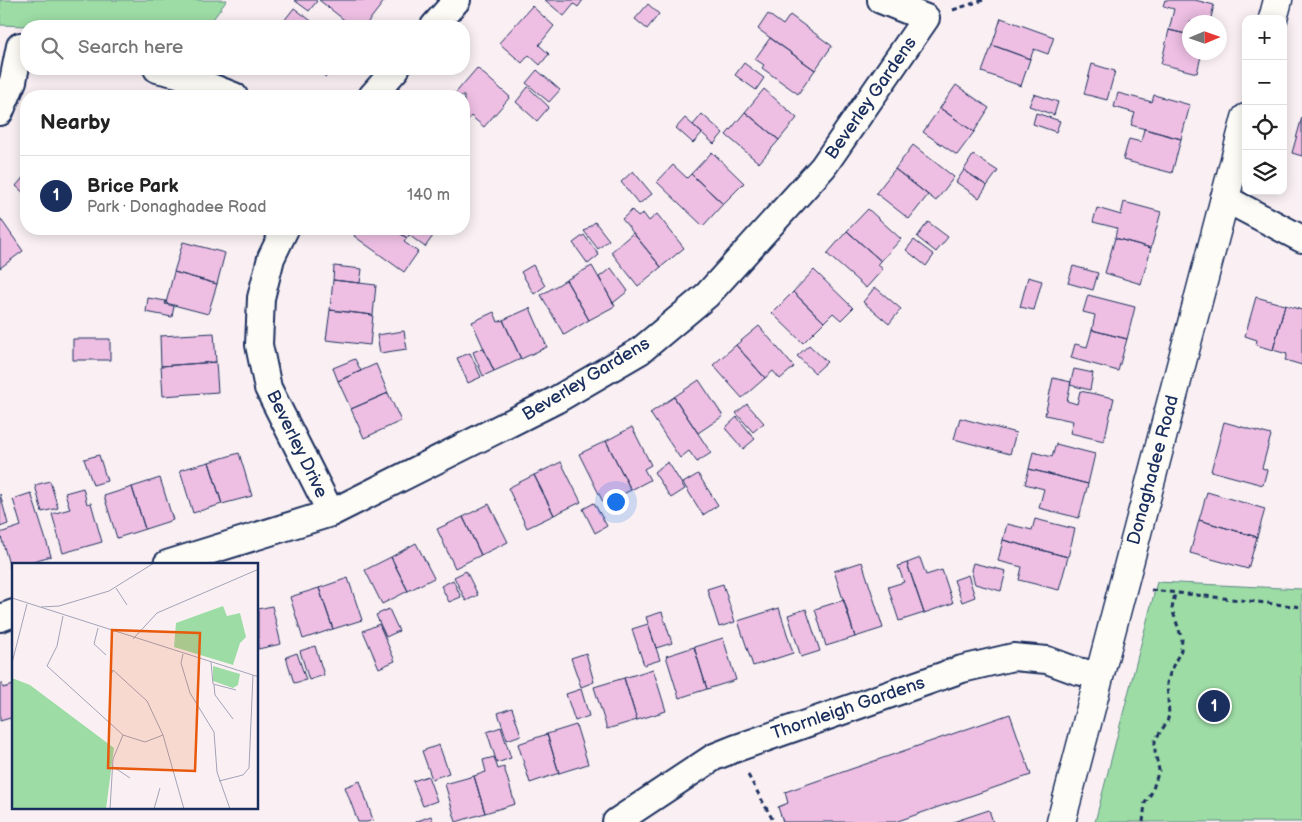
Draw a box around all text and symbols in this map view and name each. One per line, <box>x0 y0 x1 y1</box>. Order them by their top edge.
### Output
north arrow <box>1182 15 1227 60</box>
map controls <box>1242 15 1287 195</box>
button: + <box>1242 15 1287 60</box>
search box <box>20 20 470 75</box>
street label: Beverley Gardens <box>821 33 921 163</box>
icon: search <box>38 34 66 62</box>
text: Search here <box>78 36 183 59</box>
button: − <box>1242 60 1287 105</box>
button: locate <box>1242 105 1287 150</box>
text: Nearby <box>40 110 110 135</box>
button: layers <box>1242 150 1287 195</box>
text: Brice Park <box>87 175 179 198</box>
text: 1 <box>53 186 59 205</box>
text: 140 m <box>407 186 450 205</box>
text: Park · Donaghadee Road <box>87 198 266 217</box>
street label: Beverley Gardens <box>519 333 653 425</box>
street label: Beverley Drive <box>262 387 332 501</box>
street label: Donaghadee Road <box>1123 393 1183 547</box>
your location <box>603 489 629 515</box>
inset map <box>12 563 259 810</box>
street label: Thornleigh Gardens <box>768 672 928 744</box>
pin: 1 <box>1198 687 1230 725</box>

